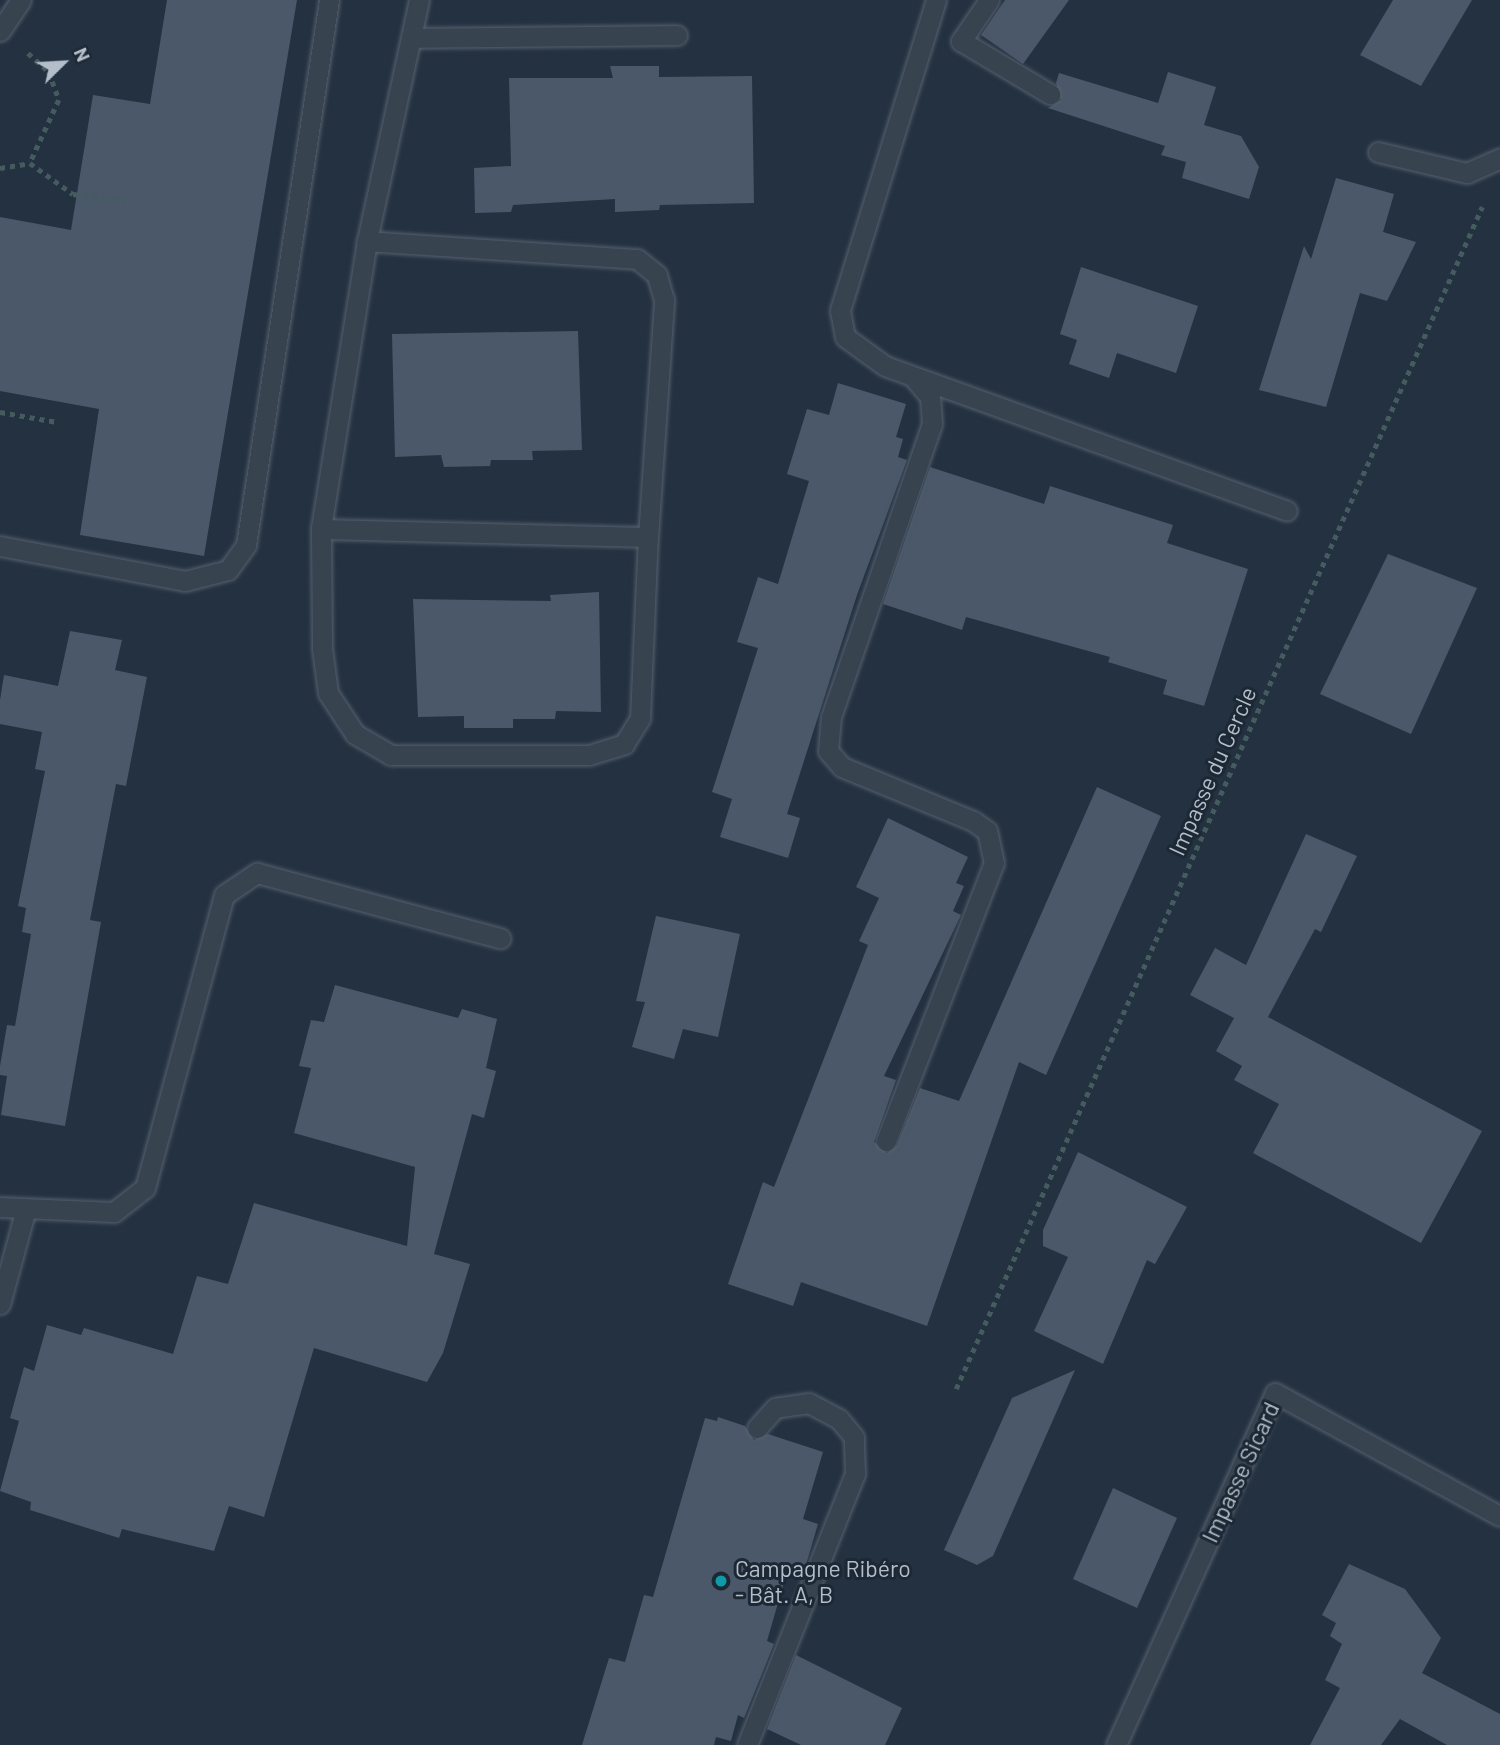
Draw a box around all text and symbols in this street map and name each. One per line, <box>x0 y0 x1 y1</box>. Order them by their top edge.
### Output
north arrow <box>28 28 98 98</box>
text: N <box>70 44 96 65</box>
street label: Impasse du Cercle <box>1162 682 1262 860</box>
street label: Impasse Sicard <box>1195 1397 1285 1547</box>
place label: Campagne Ribéro - Bât. A, B <box>735 1554 911 1608</box>
marker: Campagne Ribéro - Bât. A, B <box>713 1573 729 1589</box>

